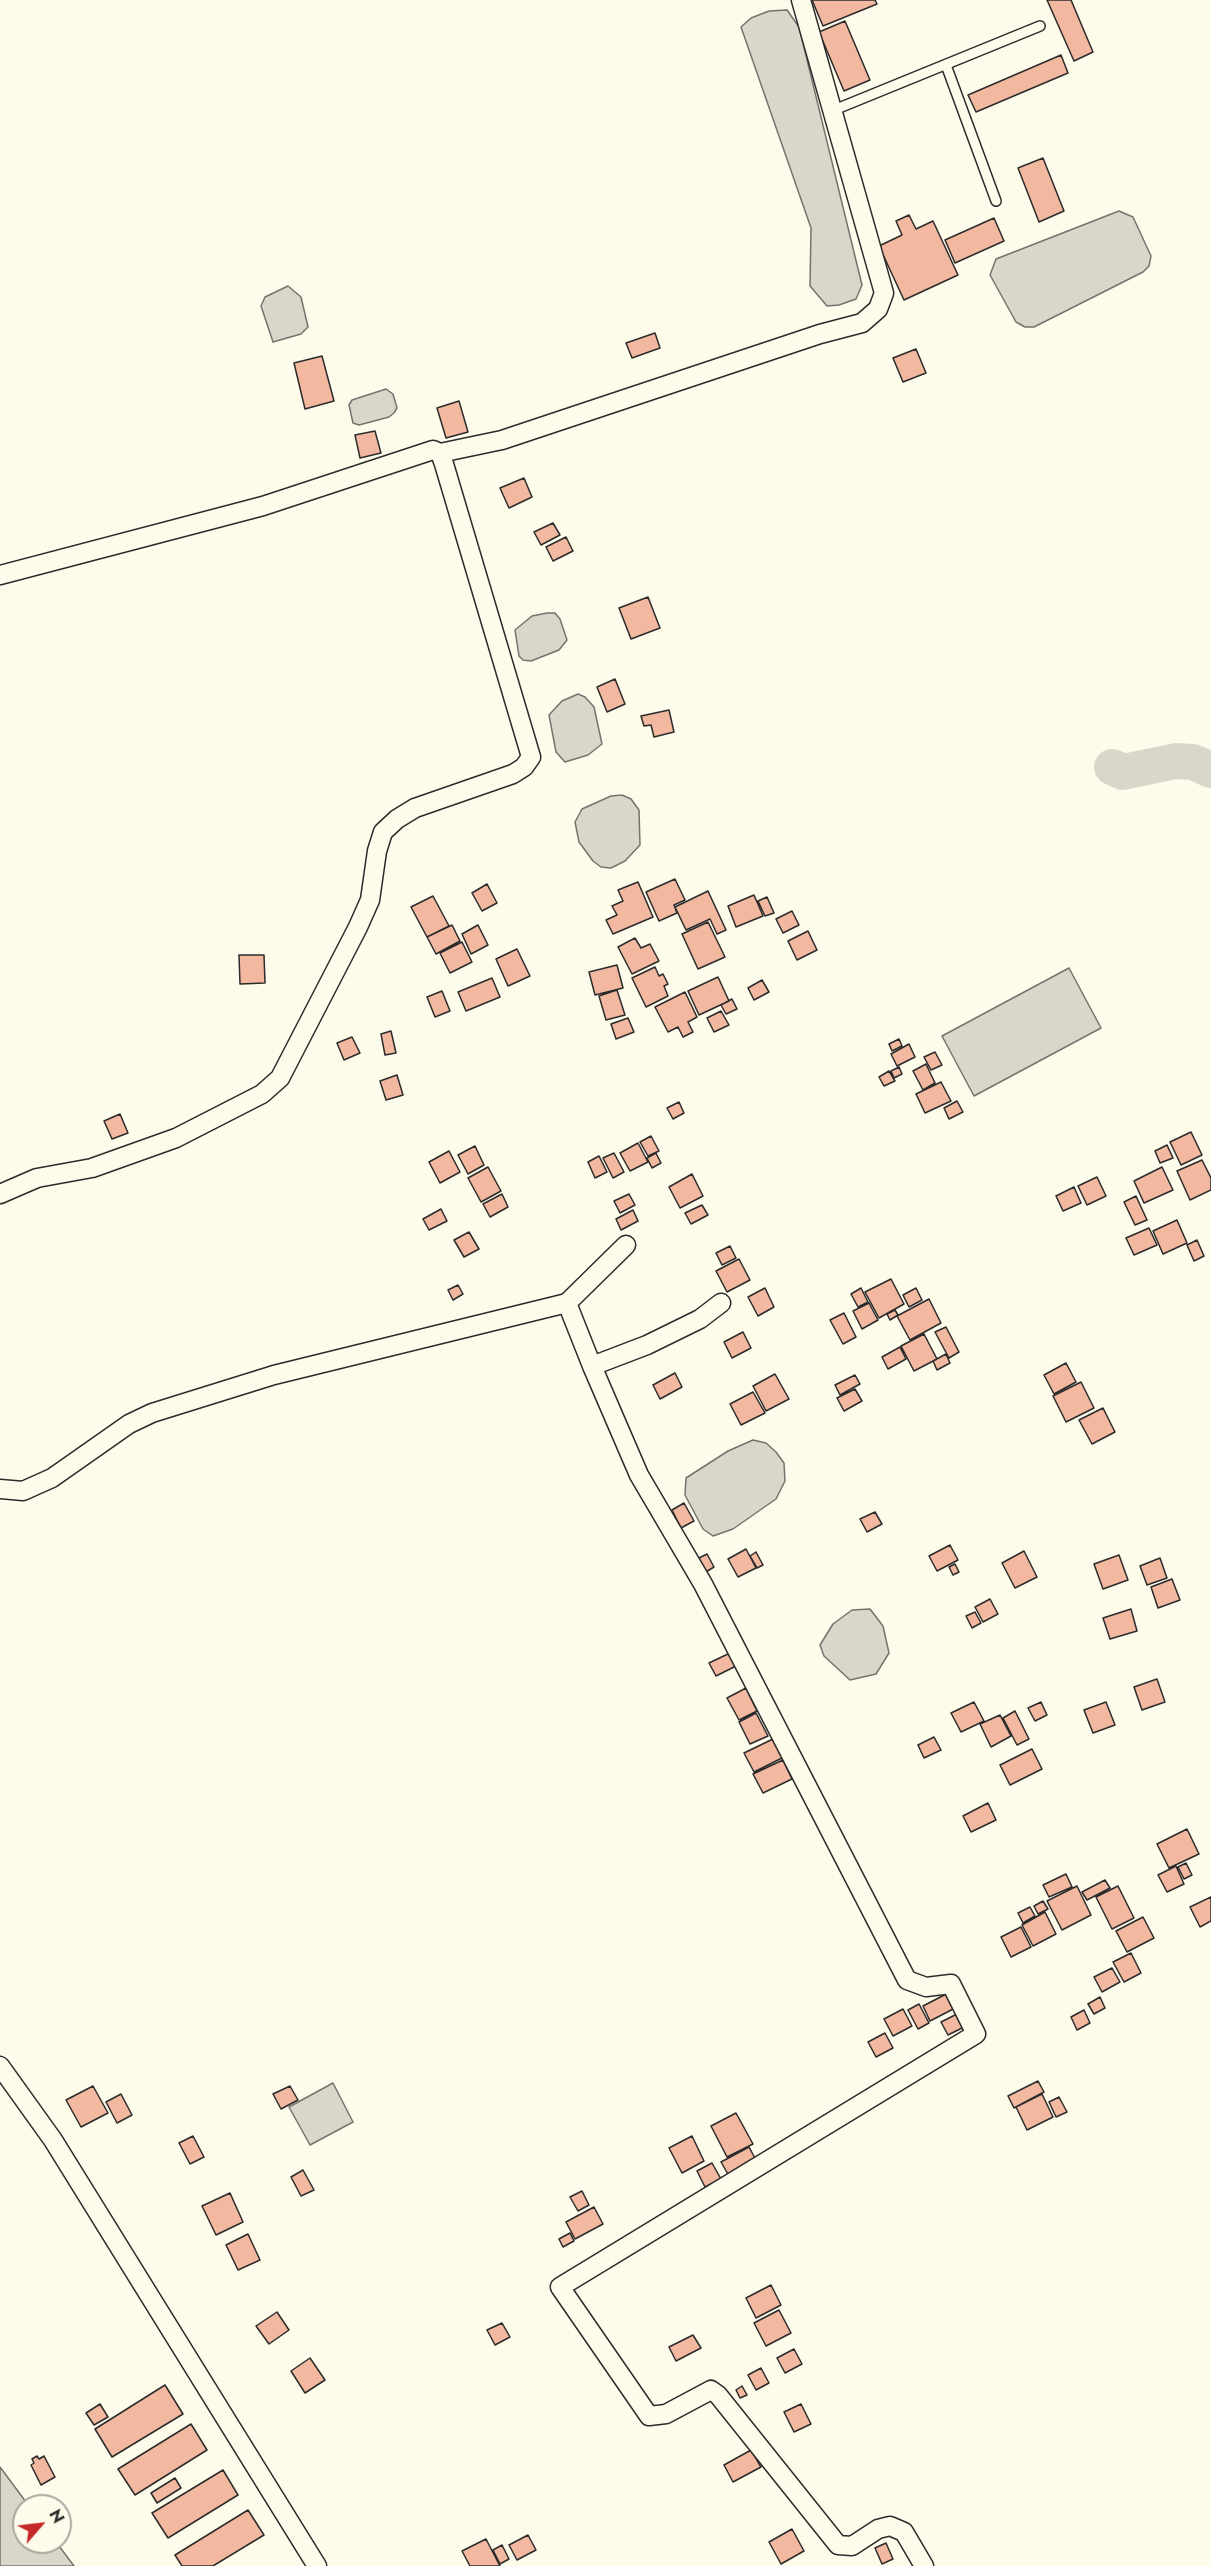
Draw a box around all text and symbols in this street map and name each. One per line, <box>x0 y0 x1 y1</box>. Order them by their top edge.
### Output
north arrow <box>12 2494 72 2554</box>
text: N <box>43 2505 70 2527</box>

